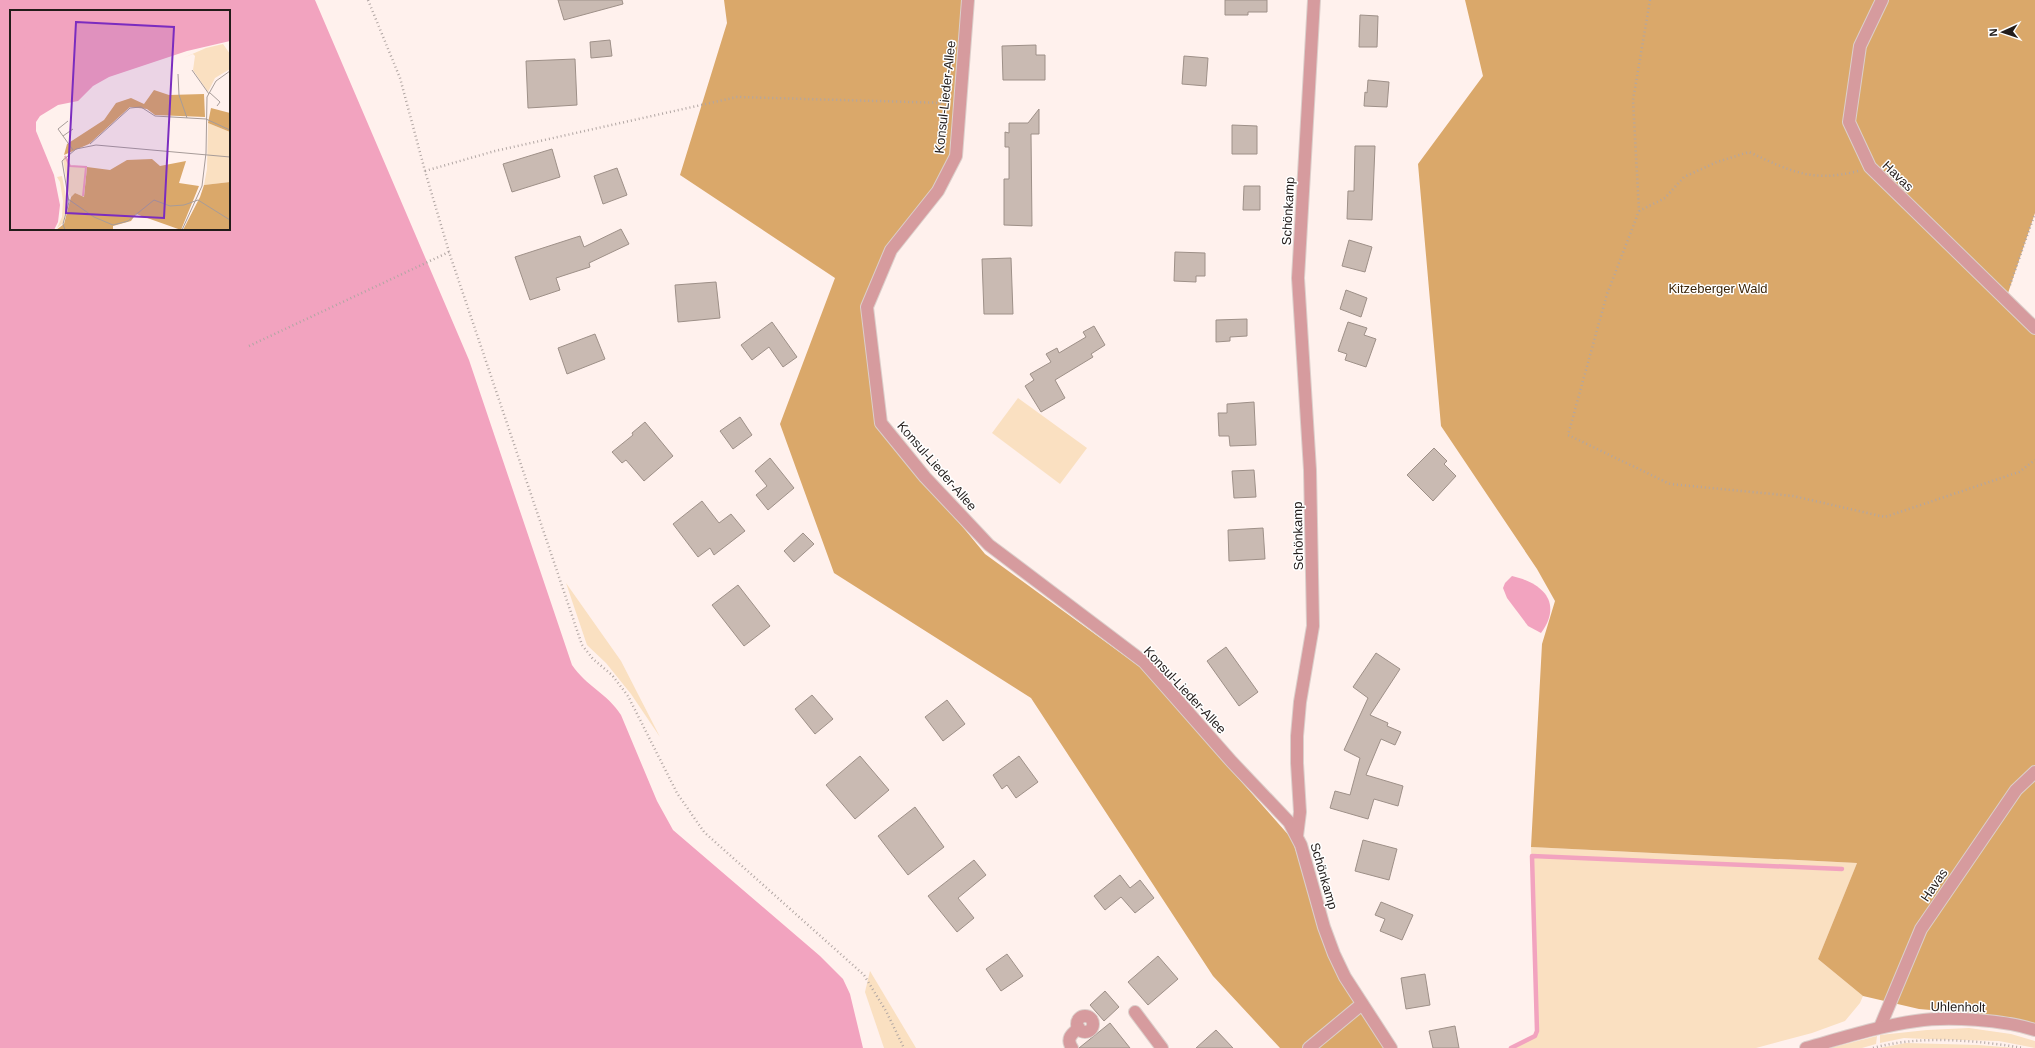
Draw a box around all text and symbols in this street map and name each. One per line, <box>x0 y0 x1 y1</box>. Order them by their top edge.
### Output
inset map <box>10 10 230 230</box>
north arrow <box>1983 12 2023 52</box>
text: N <box>1987 28 1999 37</box>
street label: Konsul-Lieder-Allee <box>932 40 958 154</box>
street label: Havas <box>1880 158 1917 195</box>
street label: Schönkamp <box>1279 176 1297 246</box>
park label: Kitzeberger Wald <box>1668 281 1768 296</box>
street label: Konsul-Lieder-Allee <box>894 418 980 514</box>
street label: Schönkamp <box>1290 502 1306 570</box>
street label: Konsul-Lieder-Allee <box>1141 643 1229 737</box>
street label: Schönkamp <box>1307 841 1341 911</box>
street label: Havas <box>1917 865 1951 904</box>
street label: Uhlenholt <box>1930 999 1986 1015</box>

